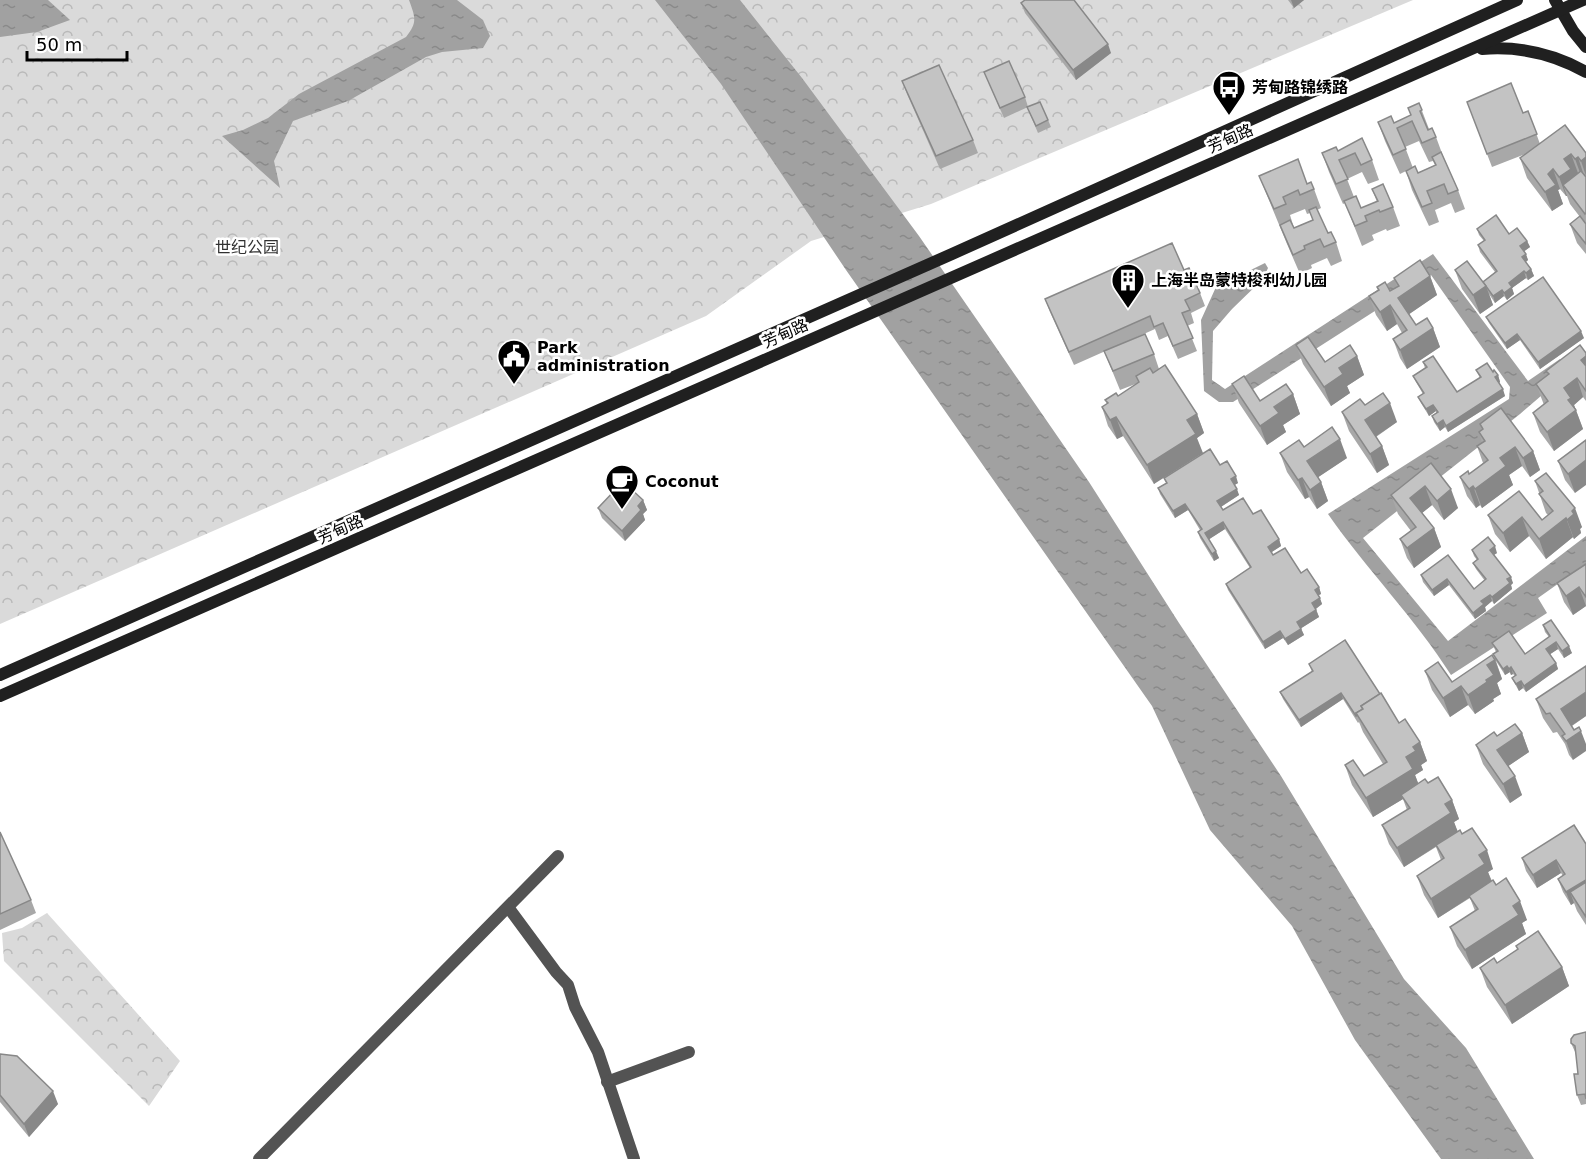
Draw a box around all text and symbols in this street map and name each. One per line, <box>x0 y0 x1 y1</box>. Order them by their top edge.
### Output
scale bar <box>27 24 128 62</box>
text: 50 m <box>36 34 82 55</box>
bus stop icon: 芳甸路锦绣路 <box>1211 69 1247 116</box>
place label: 芳甸路锦绣路 <box>1252 78 1348 97</box>
street label: 芳甸路 <box>1204 120 1256 157</box>
park label: 世纪公园 <box>215 238 279 257</box>
building icon: 上海半岛蒙特梭利幼儿园 <box>1110 262 1146 309</box>
place label: 上海半岛蒙特梭利幼儿园 <box>1151 271 1327 290</box>
street label: 芳甸路 <box>759 315 811 352</box>
public building icon: Park administration <box>496 338 532 385</box>
place label: Park administration <box>537 338 670 375</box>
cafe icon: Coconut <box>604 463 640 510</box>
place label: Coconut <box>645 472 719 491</box>
street label: 芳甸路 <box>314 511 366 548</box>

